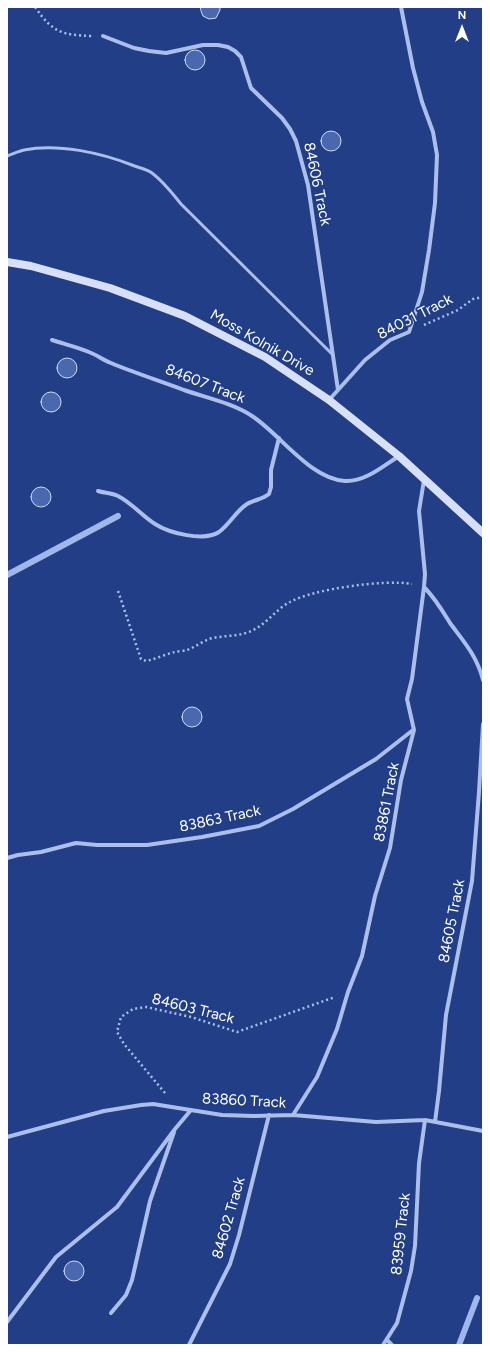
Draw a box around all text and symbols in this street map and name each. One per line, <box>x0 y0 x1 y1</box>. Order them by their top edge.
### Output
north arrow <box>442 8 482 48</box>
text: N <box>458 9 466 22</box>
street label: 84606 Track <box>299 141 335 227</box>
street label: 84031 Track <box>374 290 456 344</box>
street label: Moss Kolnik Drive <box>207 306 317 380</box>
street label: 84607 Track <box>163 361 247 407</box>
street label: 83861 Track <box>370 761 404 843</box>
street label: 83863 Track <box>178 802 262 836</box>
street label: 84605 Track <box>435 878 469 964</box>
street label: 84603 Track <box>150 990 236 1028</box>
street label: 83860 Track <box>202 1090 286 1112</box>
street label: 84602 Track <box>209 1175 249 1261</box>
street label: 83959 Track <box>388 1192 414 1276</box>

